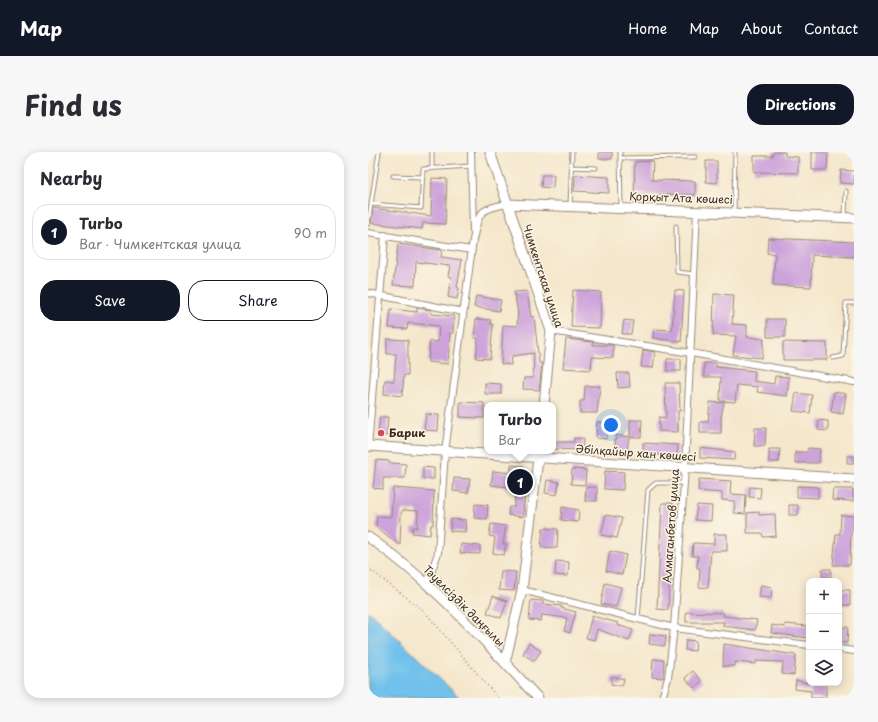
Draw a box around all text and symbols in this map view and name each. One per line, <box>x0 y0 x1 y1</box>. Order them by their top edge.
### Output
text: Map <box>20 14 62 42</box>
text: Home <box>628 18 667 39</box>
text: Map <box>689 18 719 39</box>
text: About <box>741 18 782 39</box>
text: Contact <box>804 18 858 39</box>
text: Find us <box>24 83 122 126</box>
button: Directions <box>747 84 854 125</box>
text: Nearby <box>40 165 102 191</box>
street label: Қорқыт Ата көшесі <box>629 187 733 208</box>
text: Turbo <box>79 211 123 234</box>
street label: Чимкентская улица <box>519 222 568 330</box>
text: 1 <box>51 223 57 242</box>
text: 90 m <box>294 223 327 242</box>
text: Bar · Чимкентская улица <box>79 234 241 253</box>
button: Save <box>40 280 180 321</box>
button: Share <box>188 280 328 321</box>
popup <box>484 402 556 454</box>
text: Turbo <box>498 407 542 430</box>
your location <box>601 415 621 435</box>
place label: Барик <box>389 424 426 441</box>
marker: Барик <box>376 428 386 438</box>
text: Bar <box>498 430 521 449</box>
street label: Әбілқайыр хан көшесі <box>575 440 697 465</box>
pin: 1 <box>507 467 533 497</box>
street label: Алмаганбетов улица <box>658 468 683 584</box>
street label: Тәуелсіздік даңғылы <box>420 561 509 650</box>
map controls <box>806 578 842 686</box>
button: + <box>806 578 842 614</box>
button: − <box>806 614 842 650</box>
button: layers <box>806 650 842 686</box>

